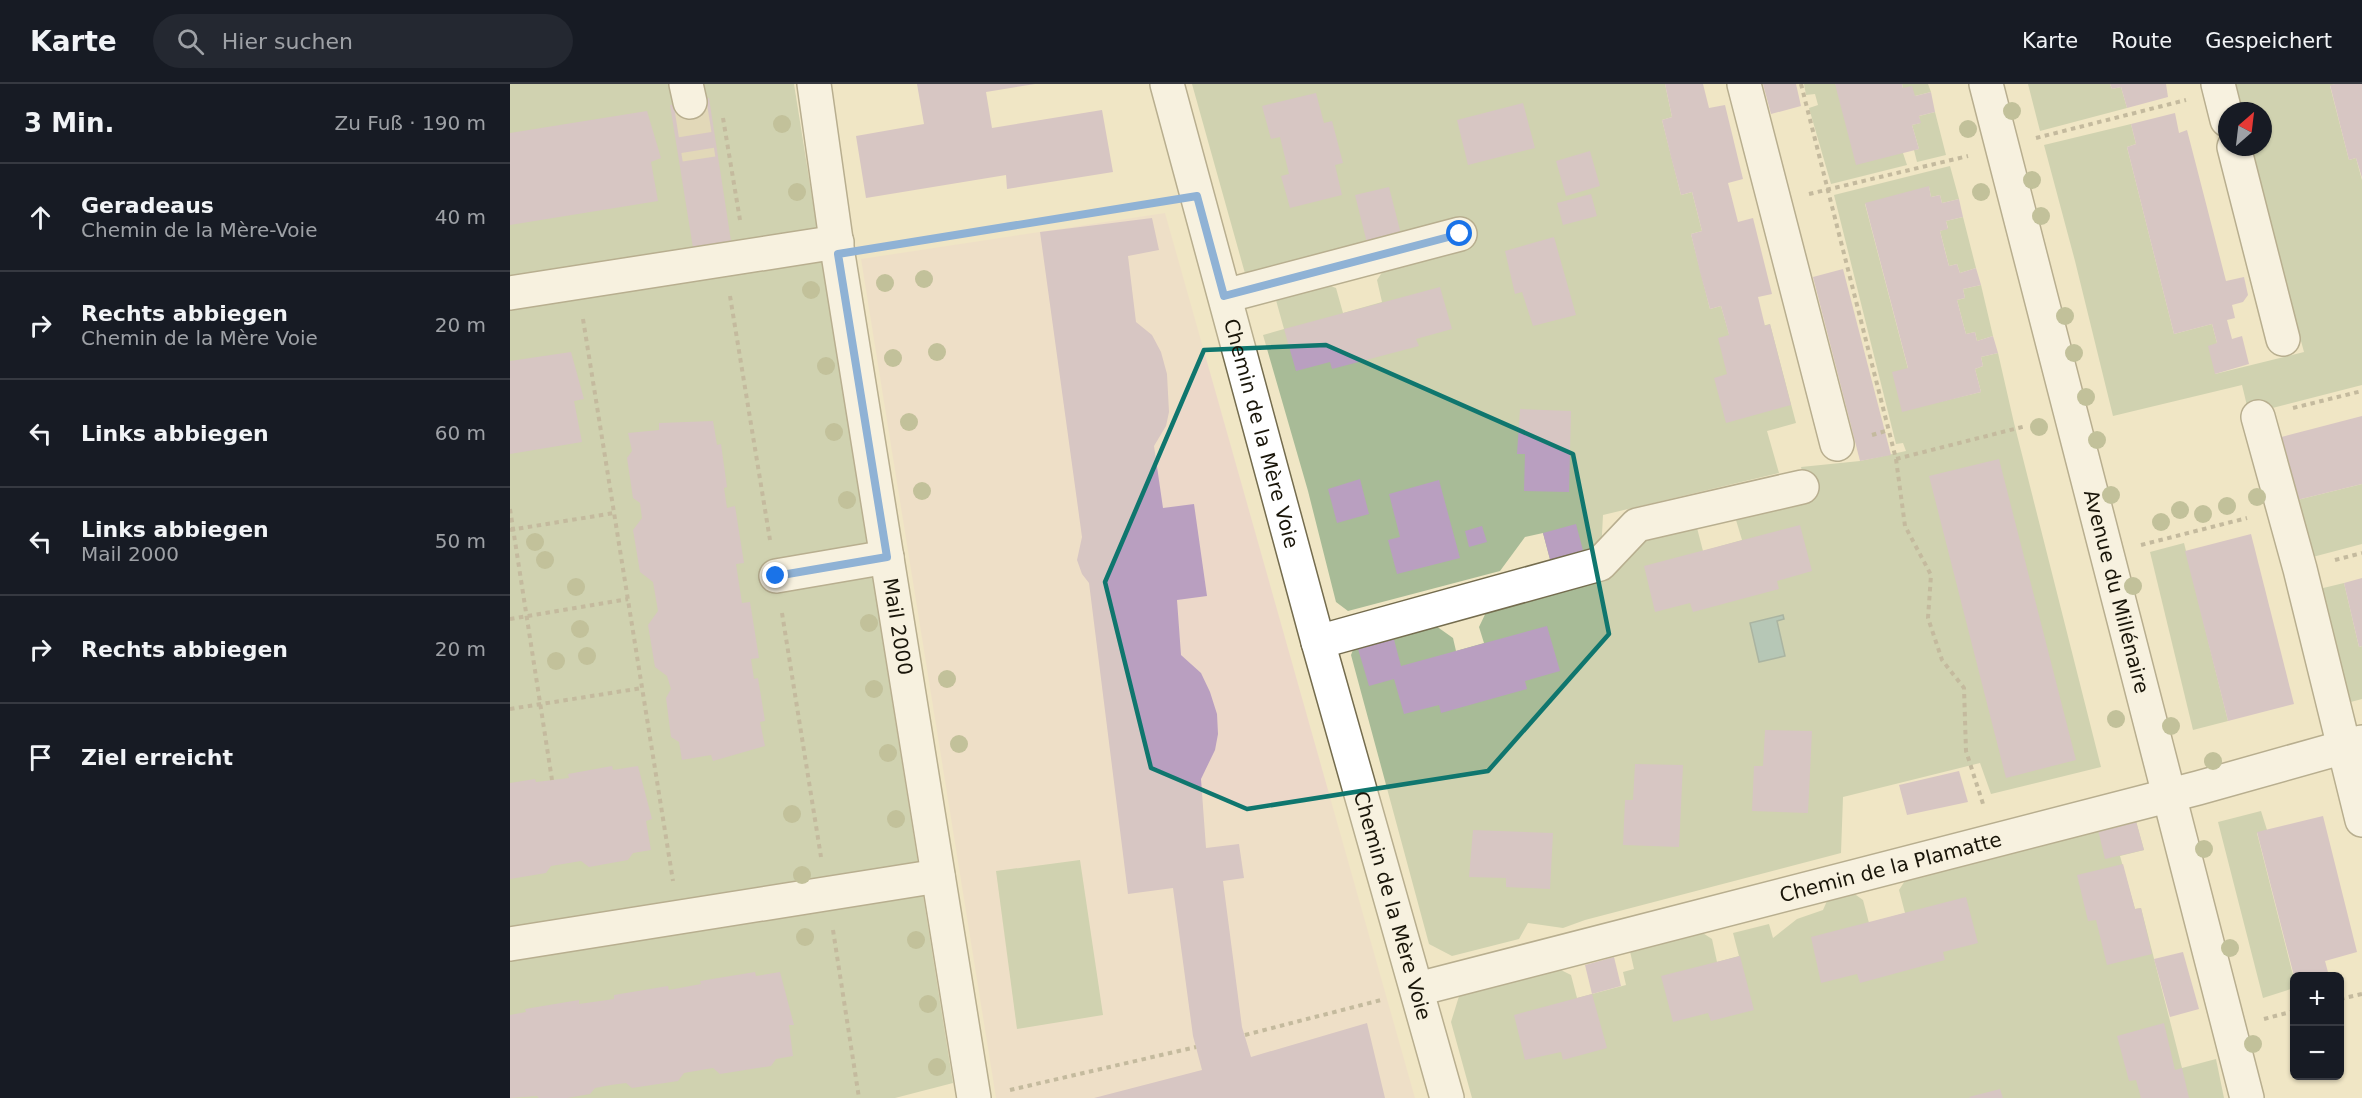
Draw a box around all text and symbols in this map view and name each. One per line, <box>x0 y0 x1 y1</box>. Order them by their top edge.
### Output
search box <box>153 14 573 68</box>
text: Karte <box>30 25 117 58</box>
icon: search <box>174 25 207 58</box>
text: Hier suchen <box>222 29 353 54</box>
text: Karte <box>2022 29 2078 53</box>
text: Route <box>2111 29 2172 53</box>
text: Gespeichert <box>2205 29 2332 53</box>
north arrow <box>2218 102 2272 156</box>
text: 3 Min. <box>24 108 114 138</box>
text: Zu Fuß · 190 m <box>334 111 486 135</box>
text: Geradeaus <box>81 193 214 218</box>
icon: ahead <box>24 201 57 234</box>
text: 40 m <box>435 205 486 229</box>
text: Chemin de la Mère-Voie <box>81 218 317 242</box>
route start <box>1446 220 1472 246</box>
text: Rechts abbiegen <box>81 301 288 326</box>
icon: right <box>24 309 57 342</box>
text: 20 m <box>435 313 486 337</box>
street label: Chemin de la Mère Voie <box>1219 316 1304 551</box>
text: Chemin de la Mère Voie <box>81 326 318 350</box>
icon: left <box>24 417 57 450</box>
text: Links abbiegen <box>81 421 269 446</box>
text: 60 m <box>435 421 486 445</box>
street label: Avenue du Millénaire <box>2079 487 2154 696</box>
text: Links abbiegen <box>81 517 269 542</box>
icon: left <box>24 525 57 558</box>
text: 50 m <box>435 529 486 553</box>
text: Mail 2000 <box>81 542 179 566</box>
route end <box>762 562 788 588</box>
street label: Mail 2000 <box>878 576 918 677</box>
icon: right <box>24 633 57 666</box>
text: Rechts abbiegen <box>81 637 288 662</box>
text: 20 m <box>435 637 486 661</box>
icon: arrive <box>24 741 57 774</box>
text: Ziel erreicht <box>81 745 233 770</box>
street label: Chemin de la Mère Voie <box>1349 788 1436 1023</box>
street label: Chemin de la Plamatte <box>1777 827 2004 907</box>
map controls <box>2290 972 2344 1080</box>
button: + <box>2290 972 2344 1026</box>
button: − <box>2290 1026 2344 1080</box>

